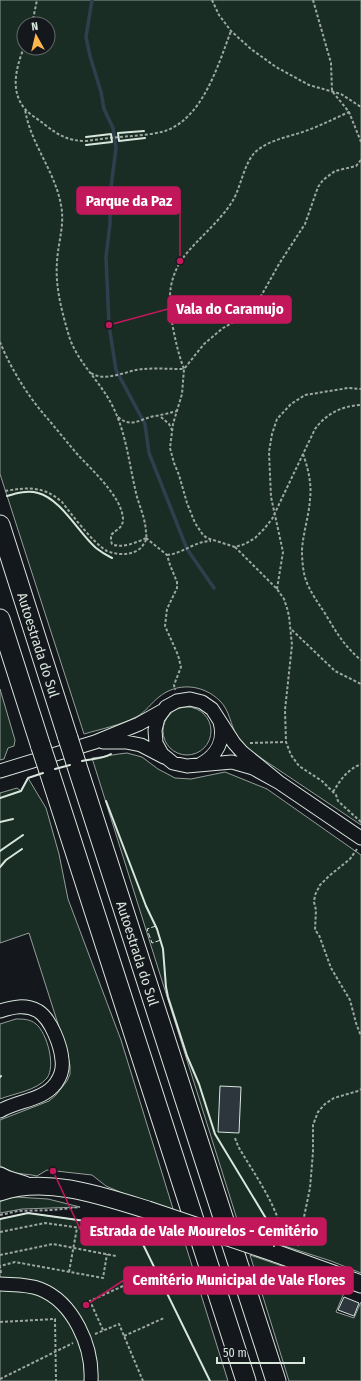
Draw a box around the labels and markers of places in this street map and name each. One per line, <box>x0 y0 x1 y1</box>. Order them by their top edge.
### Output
callout: Parque da Paz <box>77 187 180 214</box>
callout: Vala do Caramujo <box>168 296 291 323</box>
callout: Estrada de Vale Mourelos - Cemitério <box>81 1218 326 1245</box>
callout: Cemitério Municipal de Vale Flores <box>124 1267 353 1294</box>

